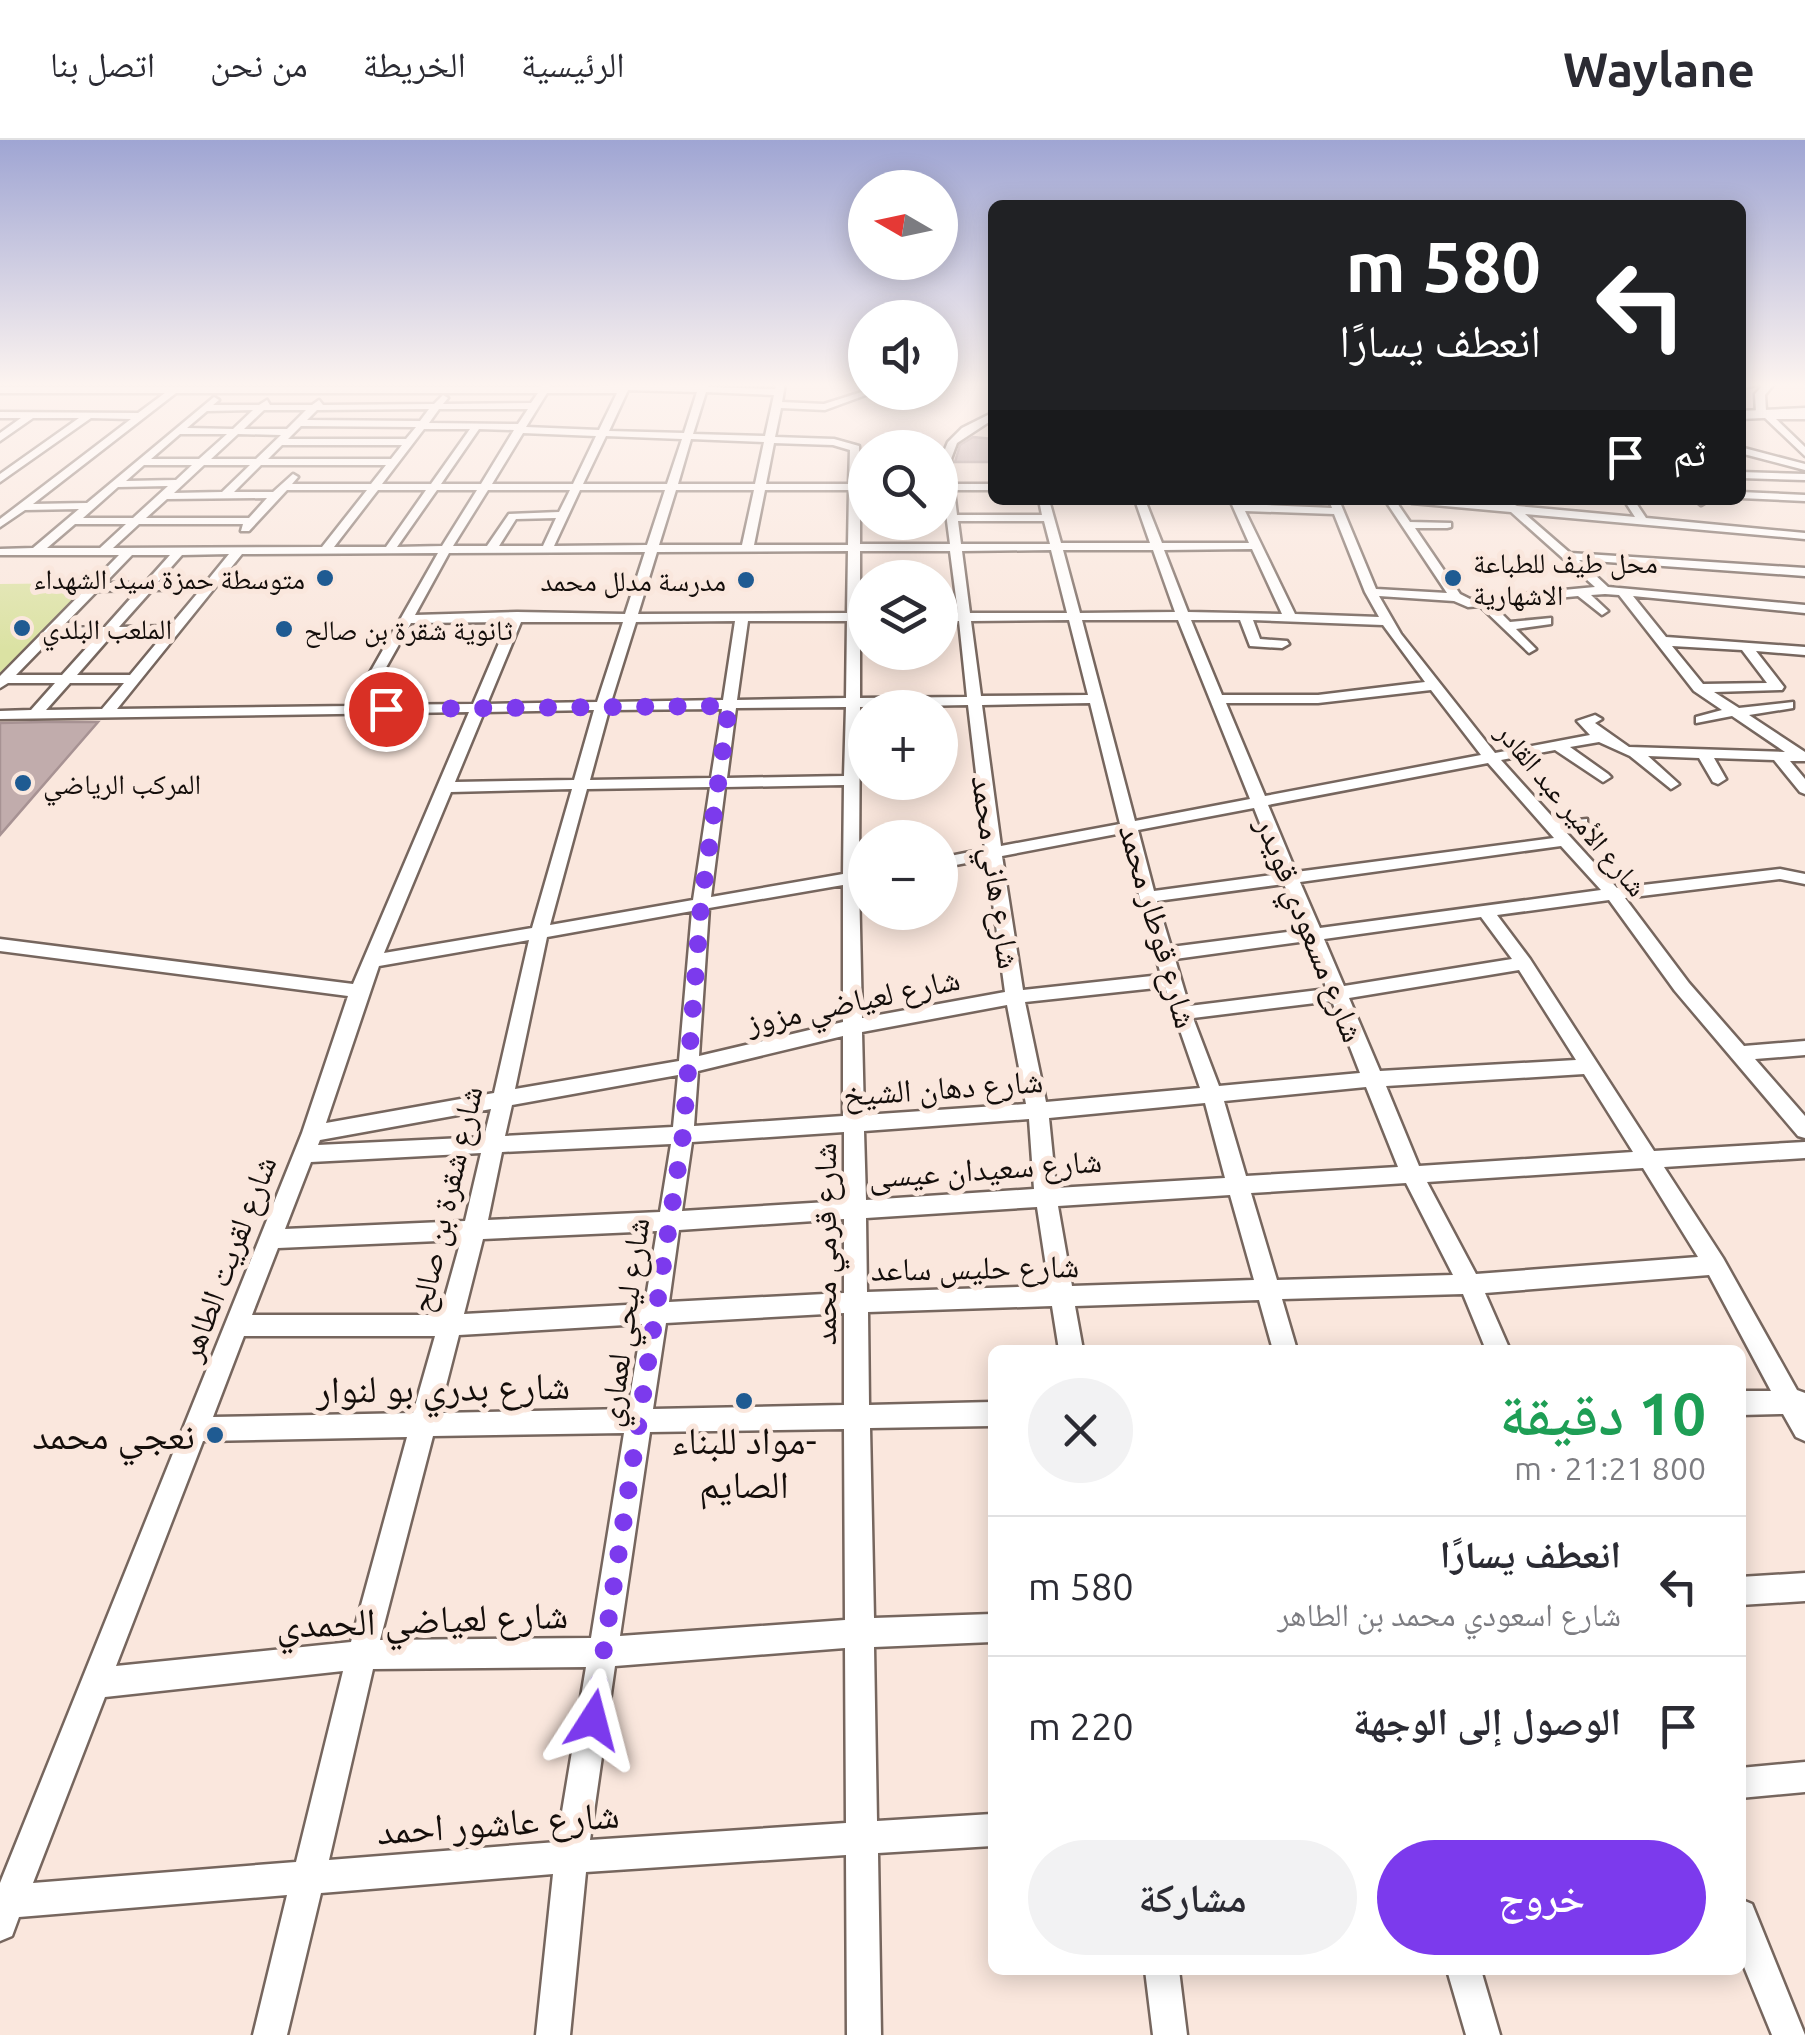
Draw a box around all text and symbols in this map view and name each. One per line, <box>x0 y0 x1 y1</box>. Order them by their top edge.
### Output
text: Waylane <box>1563 42 1755 96</box>
text: اتصل بنا <box>50 44 155 84</box>
text: من نحن <box>210 44 308 84</box>
text: الخريطة <box>363 44 466 84</box>
text: الرئيسية <box>521 44 625 84</box>
north arrow <box>848 170 958 280</box>
map controls <box>848 170 958 930</box>
text: 580 m <box>1346 227 1541 305</box>
icon: left <box>1576 240 1706 370</box>
button: sound <box>848 300 958 410</box>
text: انعطف يسارًا <box>1339 315 1541 366</box>
button: search <box>848 430 958 540</box>
icon: arrive <box>1598 430 1653 485</box>
text: ثم <box>1673 431 1706 473</box>
place label: محل طيف للطباعة الاشهارية <box>1473 547 1658 611</box>
button: layers <box>848 560 958 670</box>
place label: متوسطة حمزة سيد الشهداء <box>33 563 305 595</box>
place label: مدرسة مدلل محمد <box>540 565 726 599</box>
marker: متوسطة حمزة سيد الشهداء <box>314 567 336 589</box>
marker: محل طيف للطباعة الاشهارية <box>1442 567 1464 589</box>
marker: مدرسة مدلل محمد <box>735 569 757 591</box>
place label: الملعب البلدي <box>42 613 172 652</box>
place label: ثانوية شقرة بن صالح <box>304 614 513 648</box>
marker: الملعب البلدي <box>11 617 33 639</box>
marker: ثانوية شقرة بن صالح <box>273 618 295 640</box>
pin <box>344 667 429 752</box>
icon: arrive <box>359 682 414 737</box>
button: + <box>848 690 958 800</box>
street label: شارع الأمير عبد القادر <box>1488 715 1653 904</box>
place label: المركب الرياضي <box>43 768 201 807</box>
marker: المركب الرياضي <box>12 772 34 794</box>
street label: شارع هاني محمد <box>958 773 1028 972</box>
street label: شارع مسعودي قويدر <box>1242 810 1373 1050</box>
button: − <box>848 820 958 930</box>
street label: شارع قوطار محمد <box>1110 820 1205 1033</box>
street label: شارع لعياضي مزوز <box>742 960 965 1048</box>
street label: شارع دهان الشيخ <box>842 1062 1044 1115</box>
street label: شارع شقرة بن صالح <box>401 1082 491 1316</box>
street label: شارع سعيدان عيسى <box>867 1142 1103 1197</box>
street label: شارع قرمي محمد <box>806 1143 850 1345</box>
street label: شارع لقريت الطاهر <box>171 1150 285 1368</box>
street label: شارع ليحي لعماري <box>591 1215 664 1430</box>
street label: شارع حليس ساعد <box>871 1247 1079 1290</box>
street label: شارع بدري بو لنوار <box>315 1364 570 1420</box>
button: close <box>1028 1378 1133 1483</box>
text: 10 دقيقة <box>1499 1379 1706 1446</box>
marker: مواد للبناء- الصايم <box>733 1390 755 1412</box>
place label: نعجي محمد <box>32 1414 195 1466</box>
place label: مواد للبناء- الصايم <box>671 1419 817 1510</box>
marker: نعجي محمد <box>204 1424 226 1446</box>
text: 800 m · 21:21 <box>1514 1450 1706 1486</box>
text: انعطف يسارًا <box>1440 1533 1621 1575</box>
icon: left <box>1651 1559 1706 1614</box>
text: 580 m <box>1028 1565 1134 1607</box>
street label: شارع لعياضي الحمدي <box>275 1593 569 1655</box>
text: شارع اسعودي محمد بن الطاهر <box>1277 1596 1621 1632</box>
position arrow <box>541 1668 645 1772</box>
icon: arrive <box>1651 1699 1706 1754</box>
text: الوصول إلى الوجهة <box>1353 1700 1621 1742</box>
text: 220 m <box>1028 1705 1134 1747</box>
street label: شارع عاشور احمد <box>375 1793 621 1855</box>
button: مشاركة <box>1028 1840 1357 1955</box>
button: خروج <box>1377 1840 1706 1955</box>

